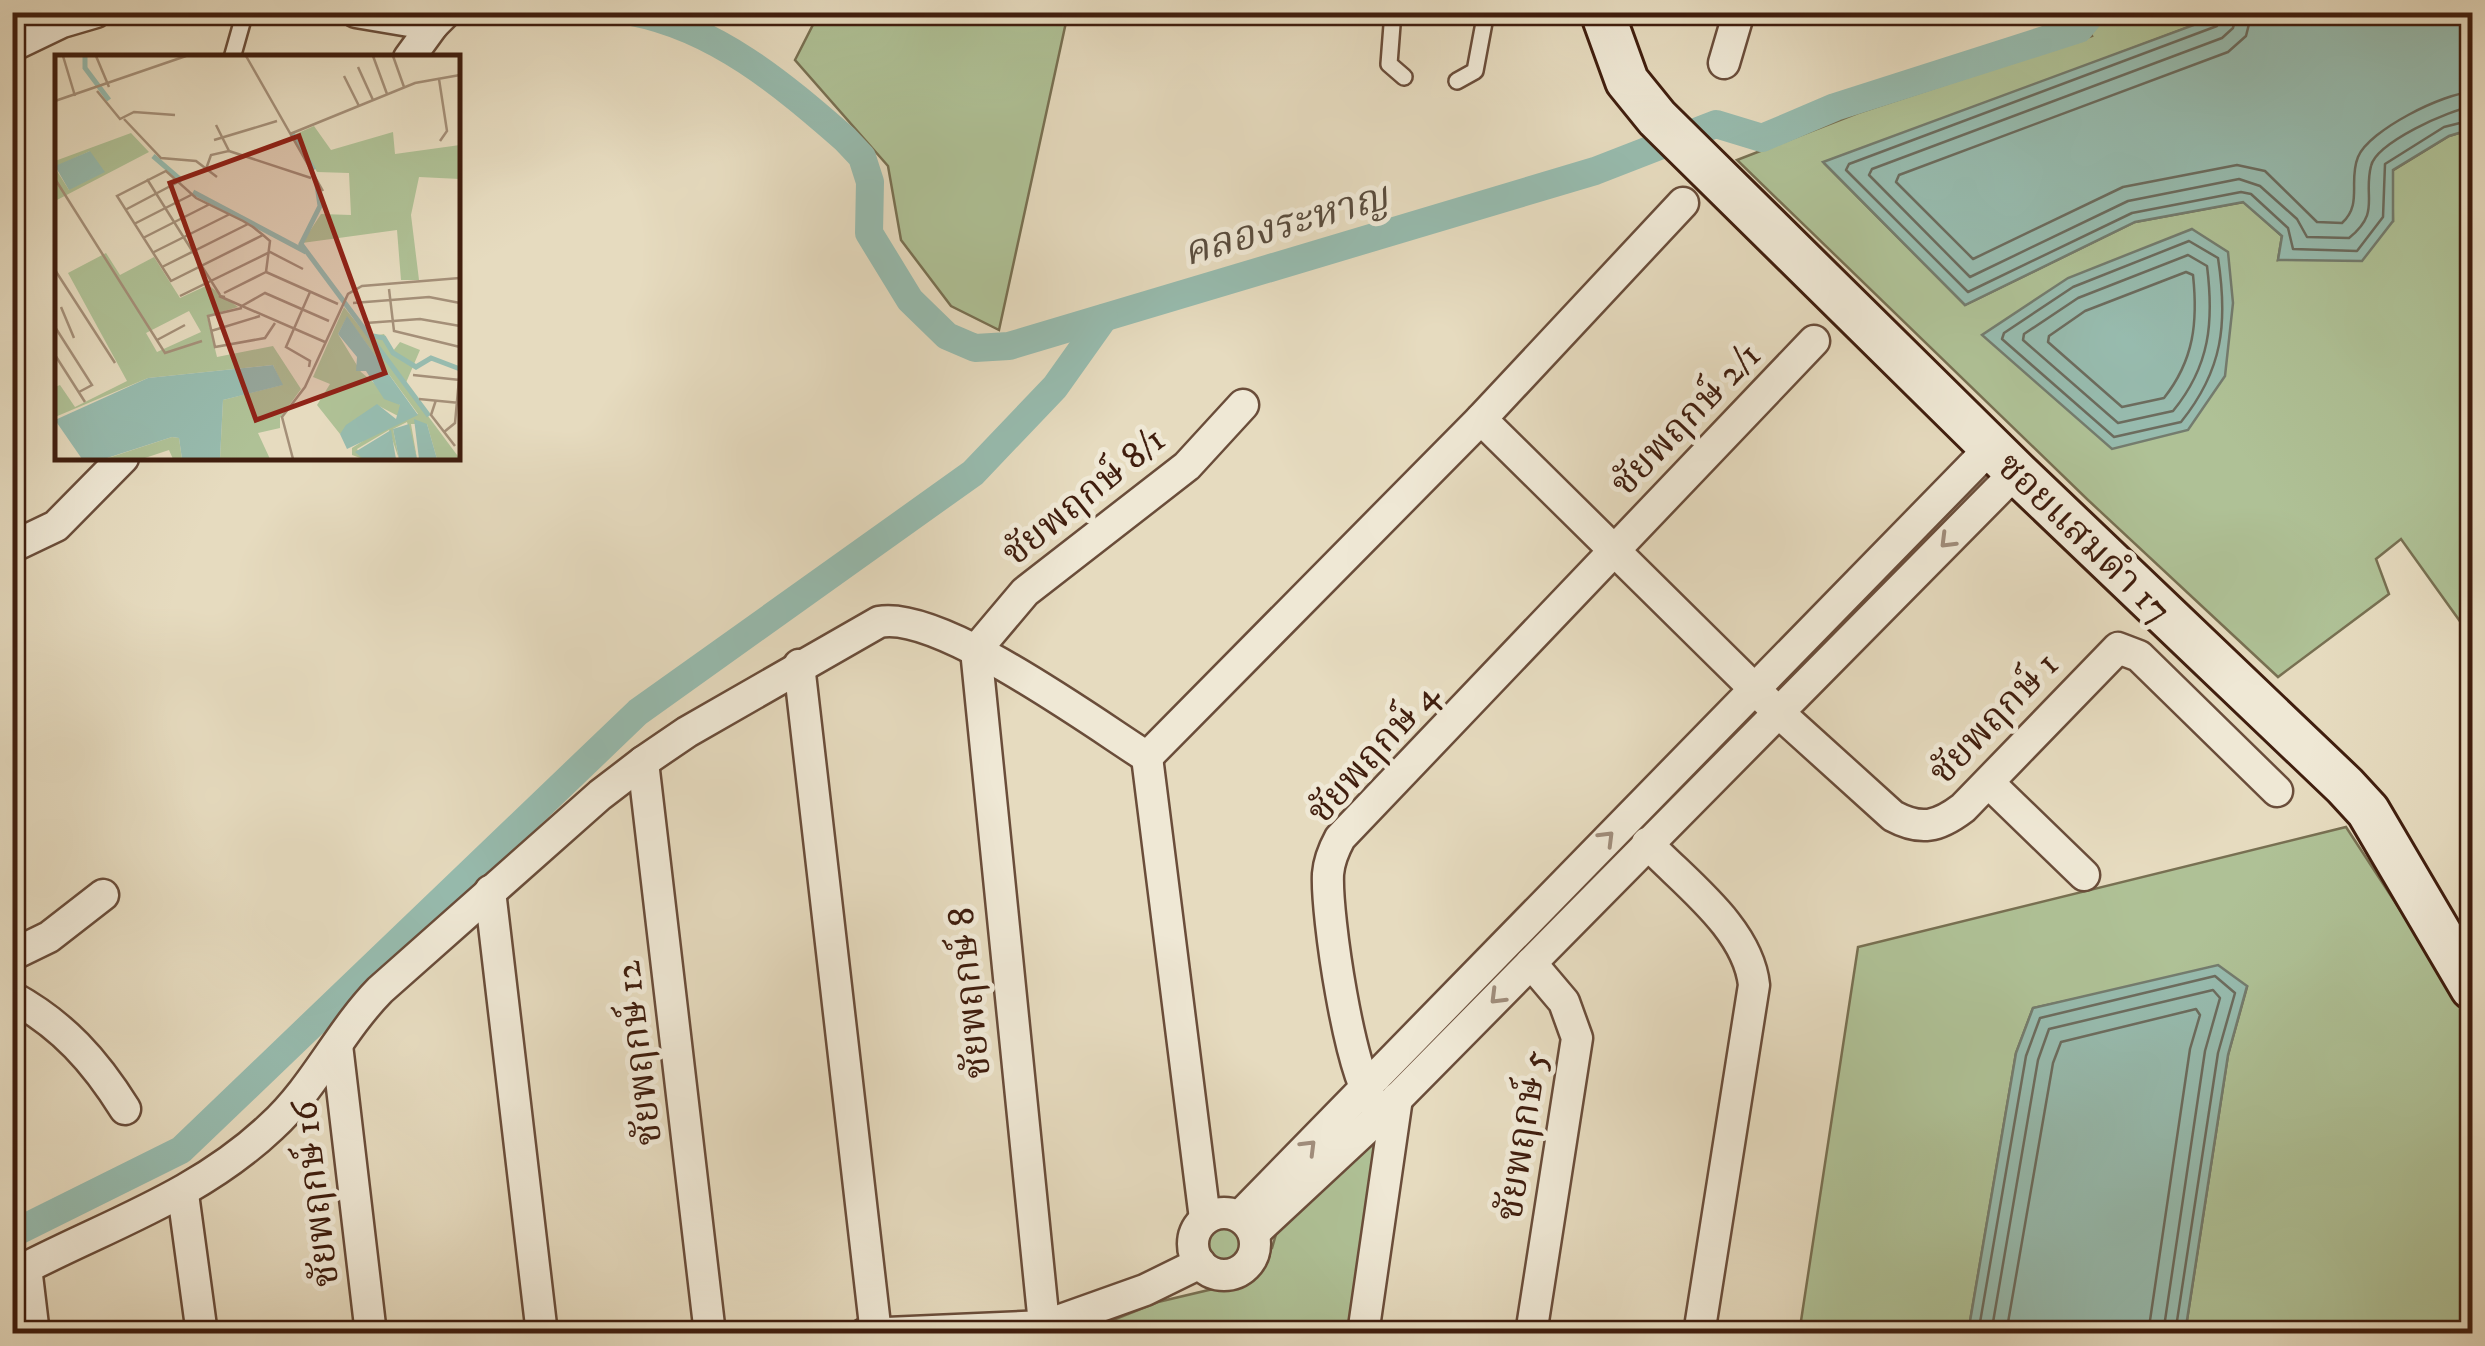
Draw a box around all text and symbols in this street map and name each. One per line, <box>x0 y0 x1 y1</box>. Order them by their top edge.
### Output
inset map <box>55 55 460 460</box>
water label: คลองระหาญ <box>1177 172 1396 279</box>
street label: ชัยพฤกษ์ 2/1 <box>1601 332 1772 506</box>
street label: ชัยพฤกษ์ 8/1 <box>993 416 1176 577</box>
street label: ซอยแสมดำ 17 <box>1986 443 2182 634</box>
one-way arrow <box>1940 530 1958 548</box>
street label: ชัยพฤกษ์ 1 <box>1919 642 2070 795</box>
street label: ชัยพฤกษ์ 4 <box>1297 672 1451 834</box>
one-way arrow <box>1596 831 1614 849</box>
street label: ชัยพฤกษ์ 8 <box>937 905 1003 1081</box>
street label: ชัยพฤกษ์ 12 <box>604 957 674 1148</box>
one-way arrow <box>1491 985 1509 1003</box>
street label: ชัยพฤกษ์ 5 <box>1486 1047 1560 1224</box>
street label: ชัยพฤกษ์ 16 <box>281 1097 351 1289</box>
one-way arrow <box>1297 1141 1315 1159</box>

